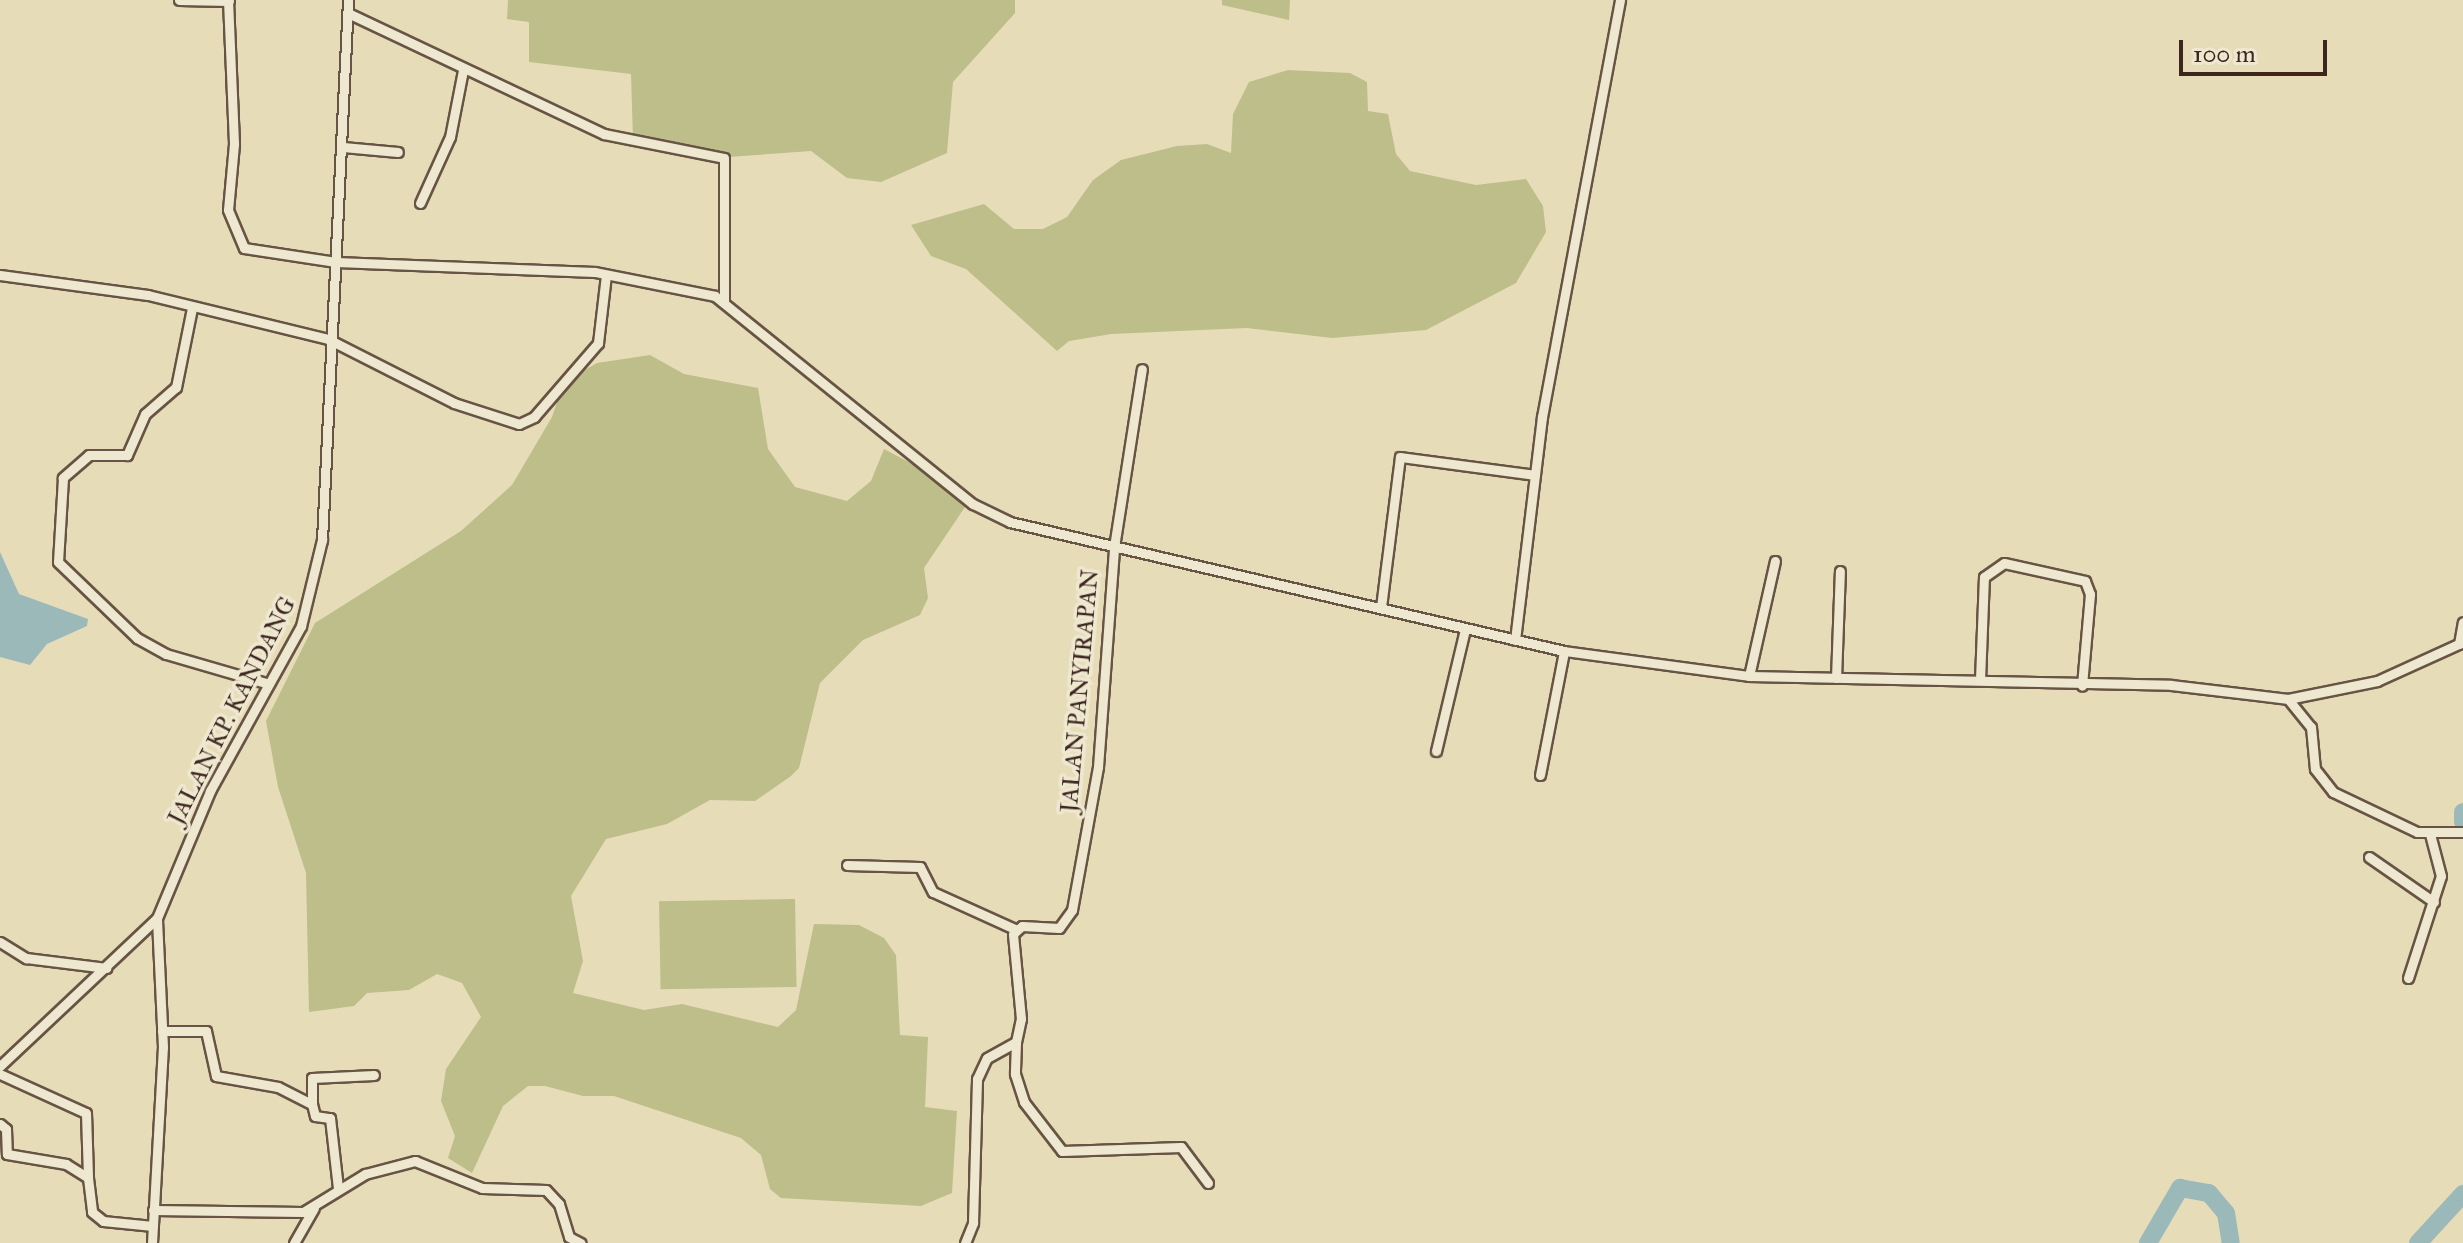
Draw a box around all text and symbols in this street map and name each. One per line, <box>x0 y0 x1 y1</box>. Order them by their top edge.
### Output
scale bar <box>2183 24 2331 74</box>
text: 100 m <box>2193 39 2256 69</box>
street label: JALAN PANYIRAPAN <box>1055 568 1105 814</box>
street label: JALAN KP. KANDANG <box>162 592 302 830</box>

